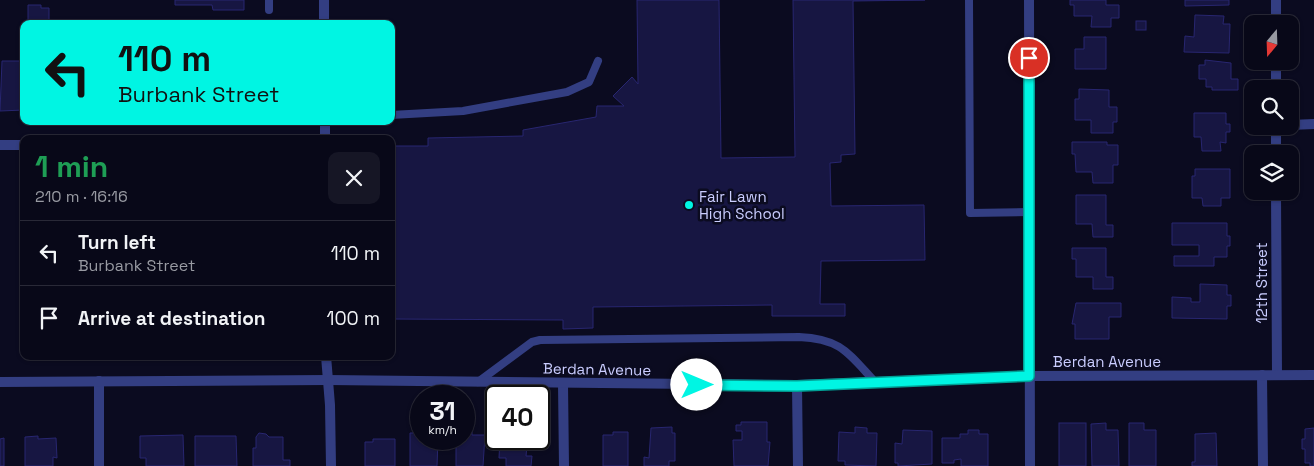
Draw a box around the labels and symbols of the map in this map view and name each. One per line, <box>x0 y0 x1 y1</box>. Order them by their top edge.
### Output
north arrow <box>1244 15 1299 70</box>
pin <box>1008 37 1050 79</box>
place label: Fair Lawn High School <box>699 187 785 223</box>
marker: Fair Lawn High School <box>683 199 695 211</box>
street label: 12th Street <box>1252 242 1271 324</box>
street label: Berdan Avenue <box>1053 352 1161 371</box>
position arrow <box>670 358 722 410</box>
street label: Berdan Avenue <box>543 359 651 379</box>
speed limit sign: 40 <box>485 385 550 450</box>

